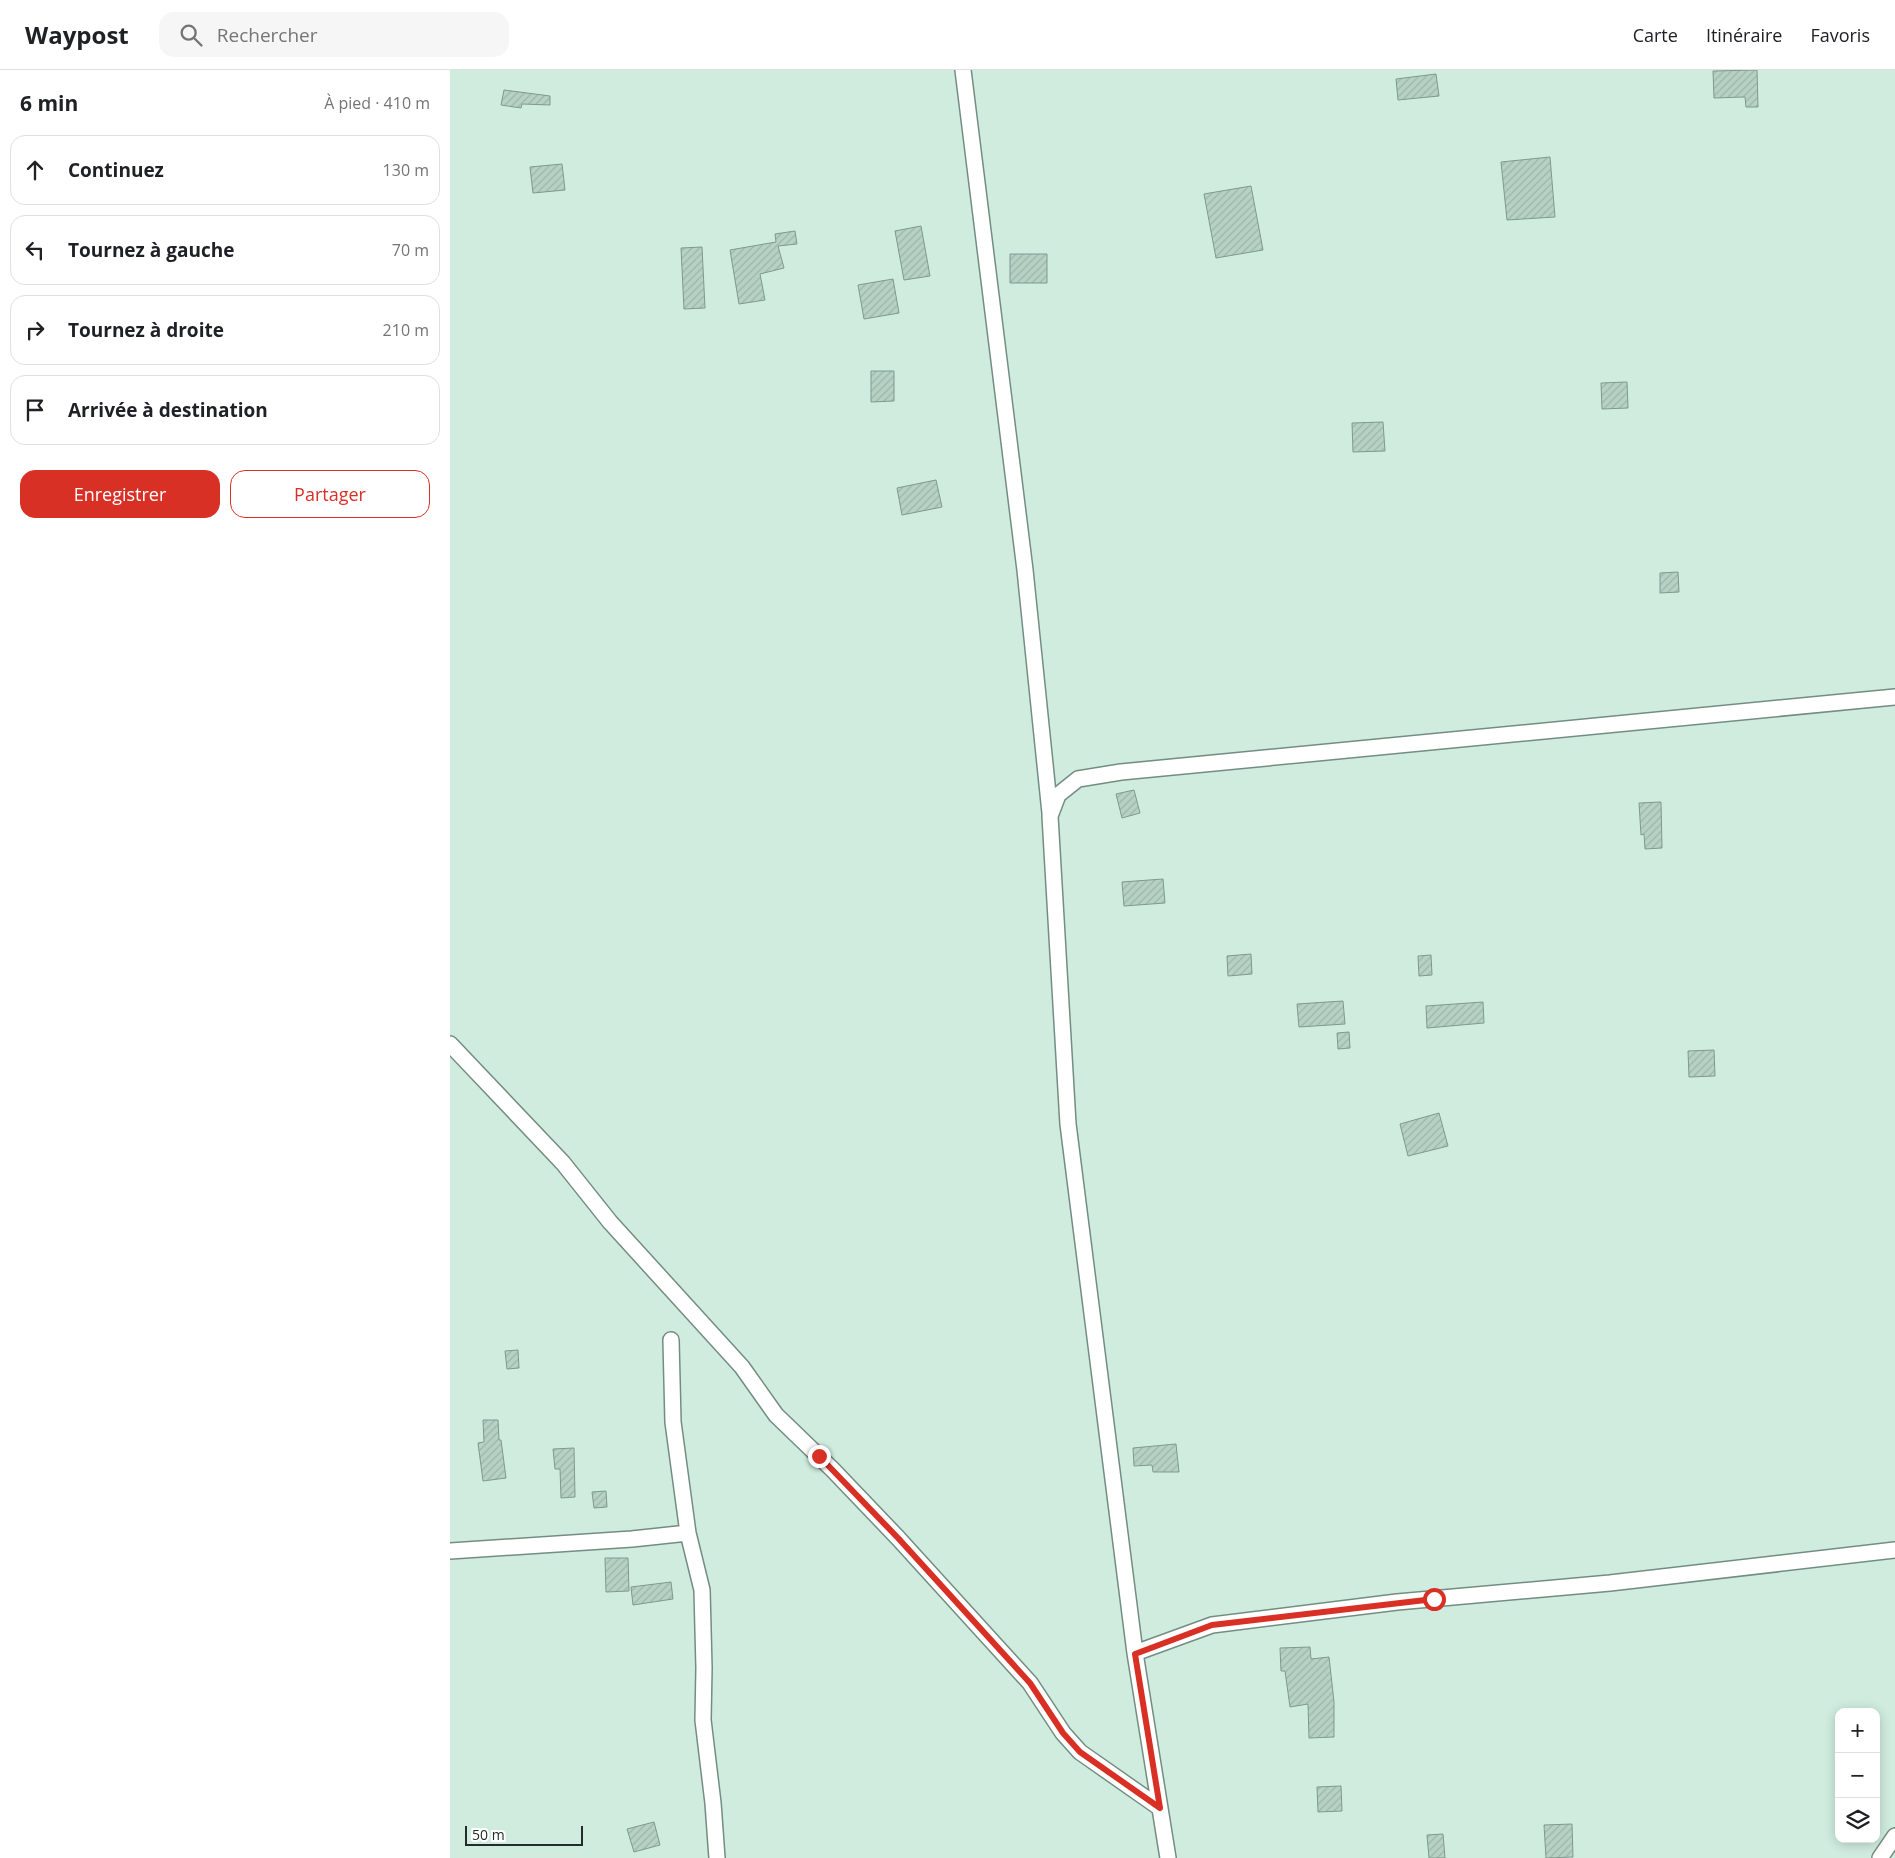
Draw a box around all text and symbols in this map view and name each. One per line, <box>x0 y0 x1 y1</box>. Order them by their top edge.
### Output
search box <box>159 12 509 57</box>
text: Waypost <box>25 18 129 51</box>
icon: search <box>177 21 205 49</box>
text: Rechercher <box>217 22 318 48</box>
text: Carte <box>1633 23 1678 47</box>
text: Itinéraire <box>1706 23 1782 47</box>
text: Favoris <box>1810 23 1870 47</box>
text: 6 min <box>20 89 78 117</box>
text: À pied · 410 m <box>324 92 430 114</box>
icon: ahead <box>21 156 49 184</box>
text: Continuez <box>68 157 164 183</box>
text: 130 m <box>383 159 429 181</box>
icon: left <box>21 236 49 264</box>
text: Tournez à gauche <box>68 237 234 263</box>
text: 70 m <box>392 239 429 261</box>
icon: right <box>21 316 49 344</box>
text: Tournez à droite <box>68 317 224 343</box>
text: 210 m <box>383 319 429 341</box>
icon: arrive <box>21 396 49 424</box>
text: Arrivée à destination <box>68 397 268 423</box>
button: Enregistrer <box>20 470 220 518</box>
button: Partager <box>230 470 430 518</box>
route end <box>808 1445 831 1468</box>
route start <box>1423 1588 1446 1611</box>
map controls <box>1835 1708 1880 1843</box>
button: + <box>1835 1708 1880 1753</box>
button: − <box>1835 1753 1880 1798</box>
button: layers <box>1835 1798 1880 1843</box>
scale bar <box>465 1823 582 1846</box>
text: 50 m <box>472 1825 505 1844</box>

